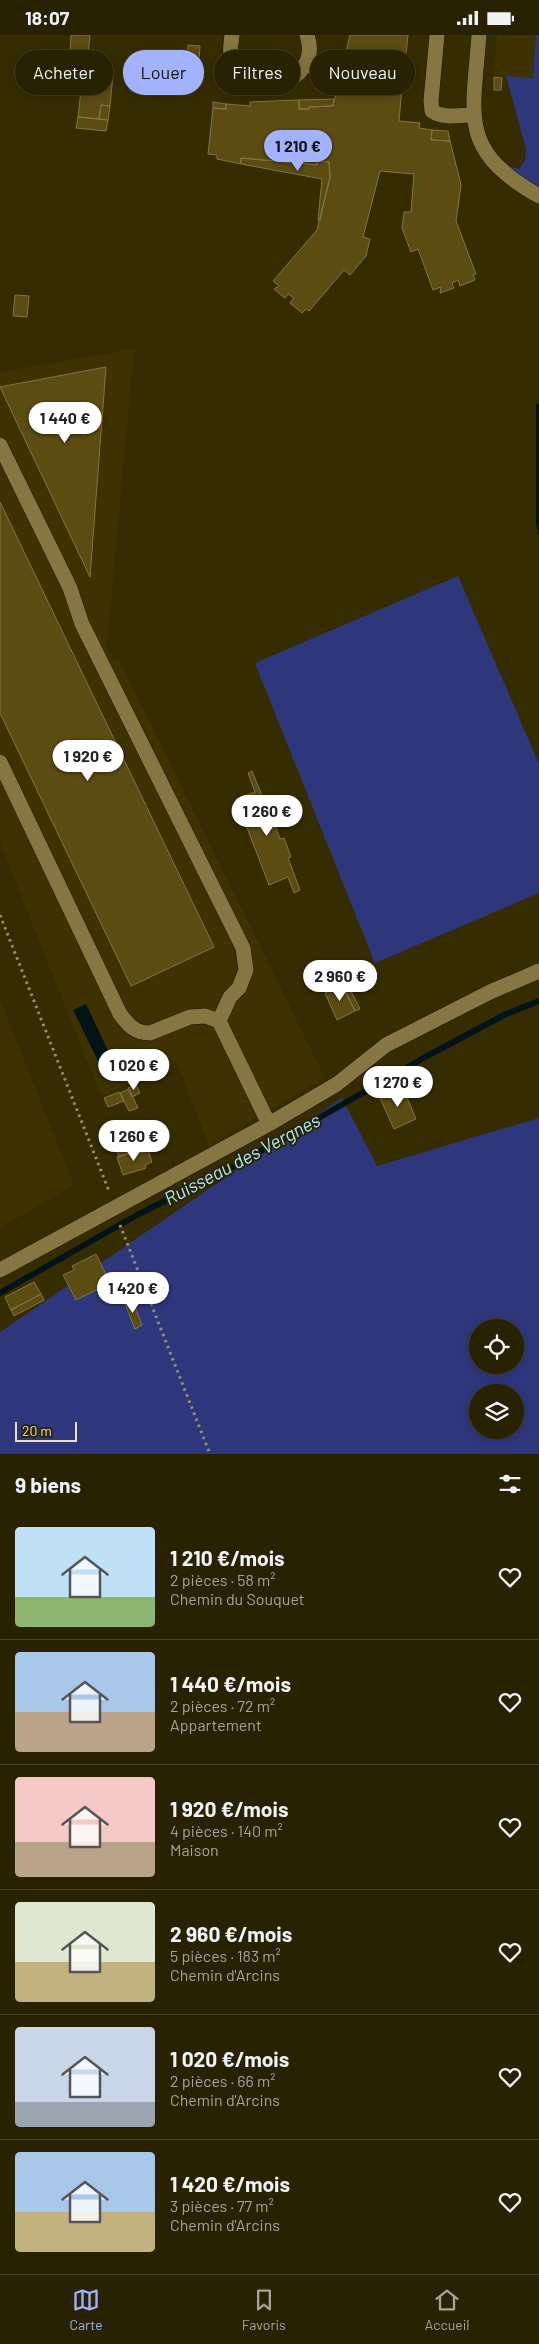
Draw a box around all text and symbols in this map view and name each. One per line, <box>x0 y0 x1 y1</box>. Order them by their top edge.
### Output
text: 18:07 <box>25 6 69 29</box>
chip: Acheter <box>15 50 113 95</box>
chip: Louer <box>123 50 204 95</box>
chip: Filtres <box>214 50 300 95</box>
chip: Nouveau <box>310 50 415 95</box>
pin: 1 210 € <box>252 129 344 172</box>
text: 1 210 € <box>275 136 321 155</box>
pin: 1 440 € <box>19 401 111 444</box>
text: 1 440 € <box>40 408 90 427</box>
pin: 1 920 € <box>42 739 134 782</box>
text: 1 920 € <box>64 746 112 765</box>
pin: 1 260 € <box>221 795 313 837</box>
text: 1 260 € <box>243 801 291 820</box>
pin: 2 960 € <box>294 959 386 1002</box>
text: 2 960 € <box>314 966 366 985</box>
pin: 1 020 € <box>88 1049 180 1091</box>
text: 1 020 € <box>109 1055 159 1074</box>
pin: 1 270 € <box>352 1065 444 1108</box>
text: 1 270 € <box>374 1072 422 1091</box>
water label: Ruisseau des Vergnes <box>160 1108 324 1209</box>
pin: 1 260 € <box>88 1119 180 1162</box>
text: 1 260 € <box>110 1126 158 1145</box>
pin: 1 420 € <box>87 1271 179 1314</box>
text: 1 420 € <box>108 1278 158 1297</box>
map controls <box>469 1319 524 1439</box>
button: locate <box>469 1319 524 1374</box>
button: layers <box>469 1384 524 1439</box>
scale bar <box>15 1419 78 1442</box>
text: 20 m <box>22 1422 52 1439</box>
icon: filters <box>496 1470 524 1498</box>
text: 9 biens <box>15 1472 81 1497</box>
text: 1 210 €/mois <box>170 1545 285 1570</box>
icon: home <box>55 1547 115 1607</box>
icon: heart <box>496 1563 524 1591</box>
text: 2 pièces · 58 m² <box>170 1570 276 1589</box>
text: Chemin du Souquet <box>170 1589 305 1608</box>
text: 1 440 €/mois <box>170 1671 291 1696</box>
icon: home <box>55 1672 115 1732</box>
icon: heart <box>496 1688 524 1716</box>
text: 2 pièces · 72 m² <box>170 1696 275 1715</box>
text: Appartement <box>170 1715 262 1734</box>
text: 1 920 €/mois <box>170 1796 288 1821</box>
icon: home <box>55 1797 115 1857</box>
icon: heart <box>496 1813 524 1841</box>
text: 4 pièces · 140 m² <box>170 1821 283 1840</box>
text: Maison <box>170 1840 219 1859</box>
text: 2 960 €/mois <box>170 1921 292 1946</box>
icon: home <box>55 1922 115 1982</box>
icon: heart <box>496 1938 524 1966</box>
text: 5 pièces · 183 m² <box>170 1946 281 1965</box>
text: Chemin d'Arcins <box>170 1965 280 1984</box>
text: 1 020 €/mois <box>170 2046 289 2071</box>
icon: home <box>55 2047 115 2107</box>
icon: heart <box>496 2063 524 2091</box>
text: 2 pièces · 66 m² <box>170 2071 275 2090</box>
text: Chemin d'Arcins <box>170 2090 280 2109</box>
text: 1 420 €/mois <box>170 2171 290 2196</box>
icon: home <box>55 2172 115 2232</box>
icon: heart <box>496 2188 524 2216</box>
text: 3 pièces · 77 m² <box>170 2196 274 2215</box>
text: Chemin d'Arcins <box>170 2215 280 2234</box>
tab: Carte <box>70 2286 103 2333</box>
tab: Favoris <box>242 2286 286 2333</box>
tab: Accueil <box>425 2286 469 2333</box>

